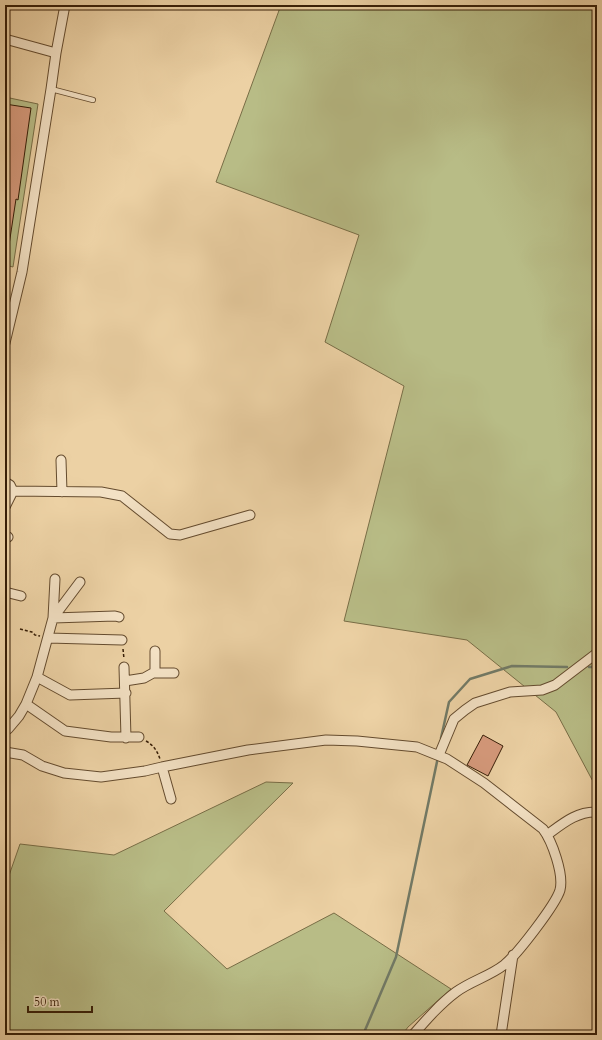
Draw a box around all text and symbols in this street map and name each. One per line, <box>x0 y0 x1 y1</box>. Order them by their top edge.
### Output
scale bar <box>28 988 92 1014</box>
text: 50 m <box>34 994 61 1010</box>

